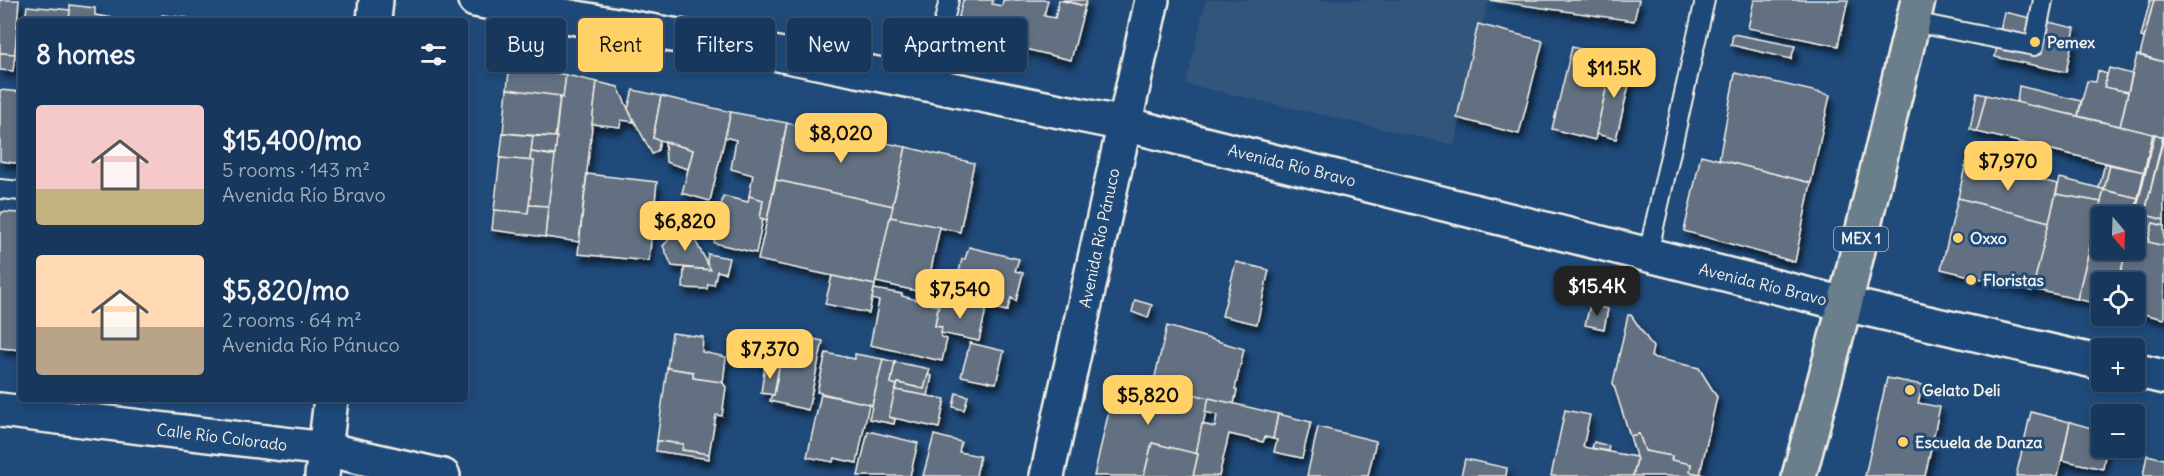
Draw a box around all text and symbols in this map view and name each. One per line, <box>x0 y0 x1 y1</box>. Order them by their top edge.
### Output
chip: Buy <box>486 18 566 72</box>
chip: Rent <box>578 18 663 72</box>
chip: Filters <box>675 18 775 72</box>
chip: New <box>787 18 871 72</box>
chip: Apartment <box>883 18 1027 72</box>
place label: Pemex <box>2047 32 2095 52</box>
marker: Pemex <box>2028 35 2042 49</box>
text: 8 homes <box>36 38 135 71</box>
icon: filters <box>417 38 450 71</box>
pin: $11.5K <box>1565 48 1663 99</box>
text: $11.5K <box>1587 55 1641 80</box>
pin: $8,020 <box>792 113 890 164</box>
text: $8,020 <box>809 120 873 145</box>
text: $15,400/mo <box>222 124 362 157</box>
icon: home <box>84 129 156 201</box>
street label: Avenida Río Bravo <box>1226 139 1358 191</box>
pin: $7,970 <box>1959 141 2057 192</box>
text: $7,970 <box>1978 148 2038 173</box>
text: 5 rooms · 143 m² <box>222 157 370 182</box>
street label: Avenida Río Pánuco <box>1074 166 1124 310</box>
text: Avenida Río Bravo <box>222 182 386 207</box>
pin: $6,820 <box>636 201 734 252</box>
north arrow <box>2091 206 2145 260</box>
map controls <box>2091 206 2145 458</box>
text: $6,820 <box>654 208 716 233</box>
road number: MEX 1 <box>1834 227 1888 251</box>
place label: Oxxo <box>1970 228 2007 248</box>
marker: Oxxo <box>1951 231 1965 245</box>
street label: Avenida Río Bravo <box>1697 258 1829 310</box>
pin: $15.4K <box>1548 266 1646 317</box>
pin: $7,540 <box>911 269 1009 320</box>
place label: Floristas <box>1983 270 2044 290</box>
button: locate <box>2091 272 2145 326</box>
text: $15.4K <box>1568 273 1626 298</box>
marker: Floristas <box>1964 273 1978 287</box>
text: $5,820/mo <box>222 274 349 307</box>
text: $7,540 <box>929 276 991 301</box>
icon: home <box>84 279 156 351</box>
text: 2 rooms · 64 m² <box>222 307 362 332</box>
pin: $7,370 <box>721 329 819 380</box>
text: Avenida Río Pánuco <box>222 332 400 357</box>
text: $7,370 <box>740 336 800 361</box>
button: + <box>2091 338 2145 392</box>
pin: $5,820 <box>1099 375 1197 426</box>
place label: Gelato Deli <box>1922 380 2000 400</box>
text: $5,820 <box>1117 382 1179 407</box>
marker: Gelato Deli <box>1903 383 1917 397</box>
button: − <box>2091 404 2145 458</box>
street label: Calle Río Colorado <box>156 419 288 455</box>
place label: Escuela de Danza <box>1915 432 2042 452</box>
marker: Escuela de Danza <box>1896 435 1910 449</box>

